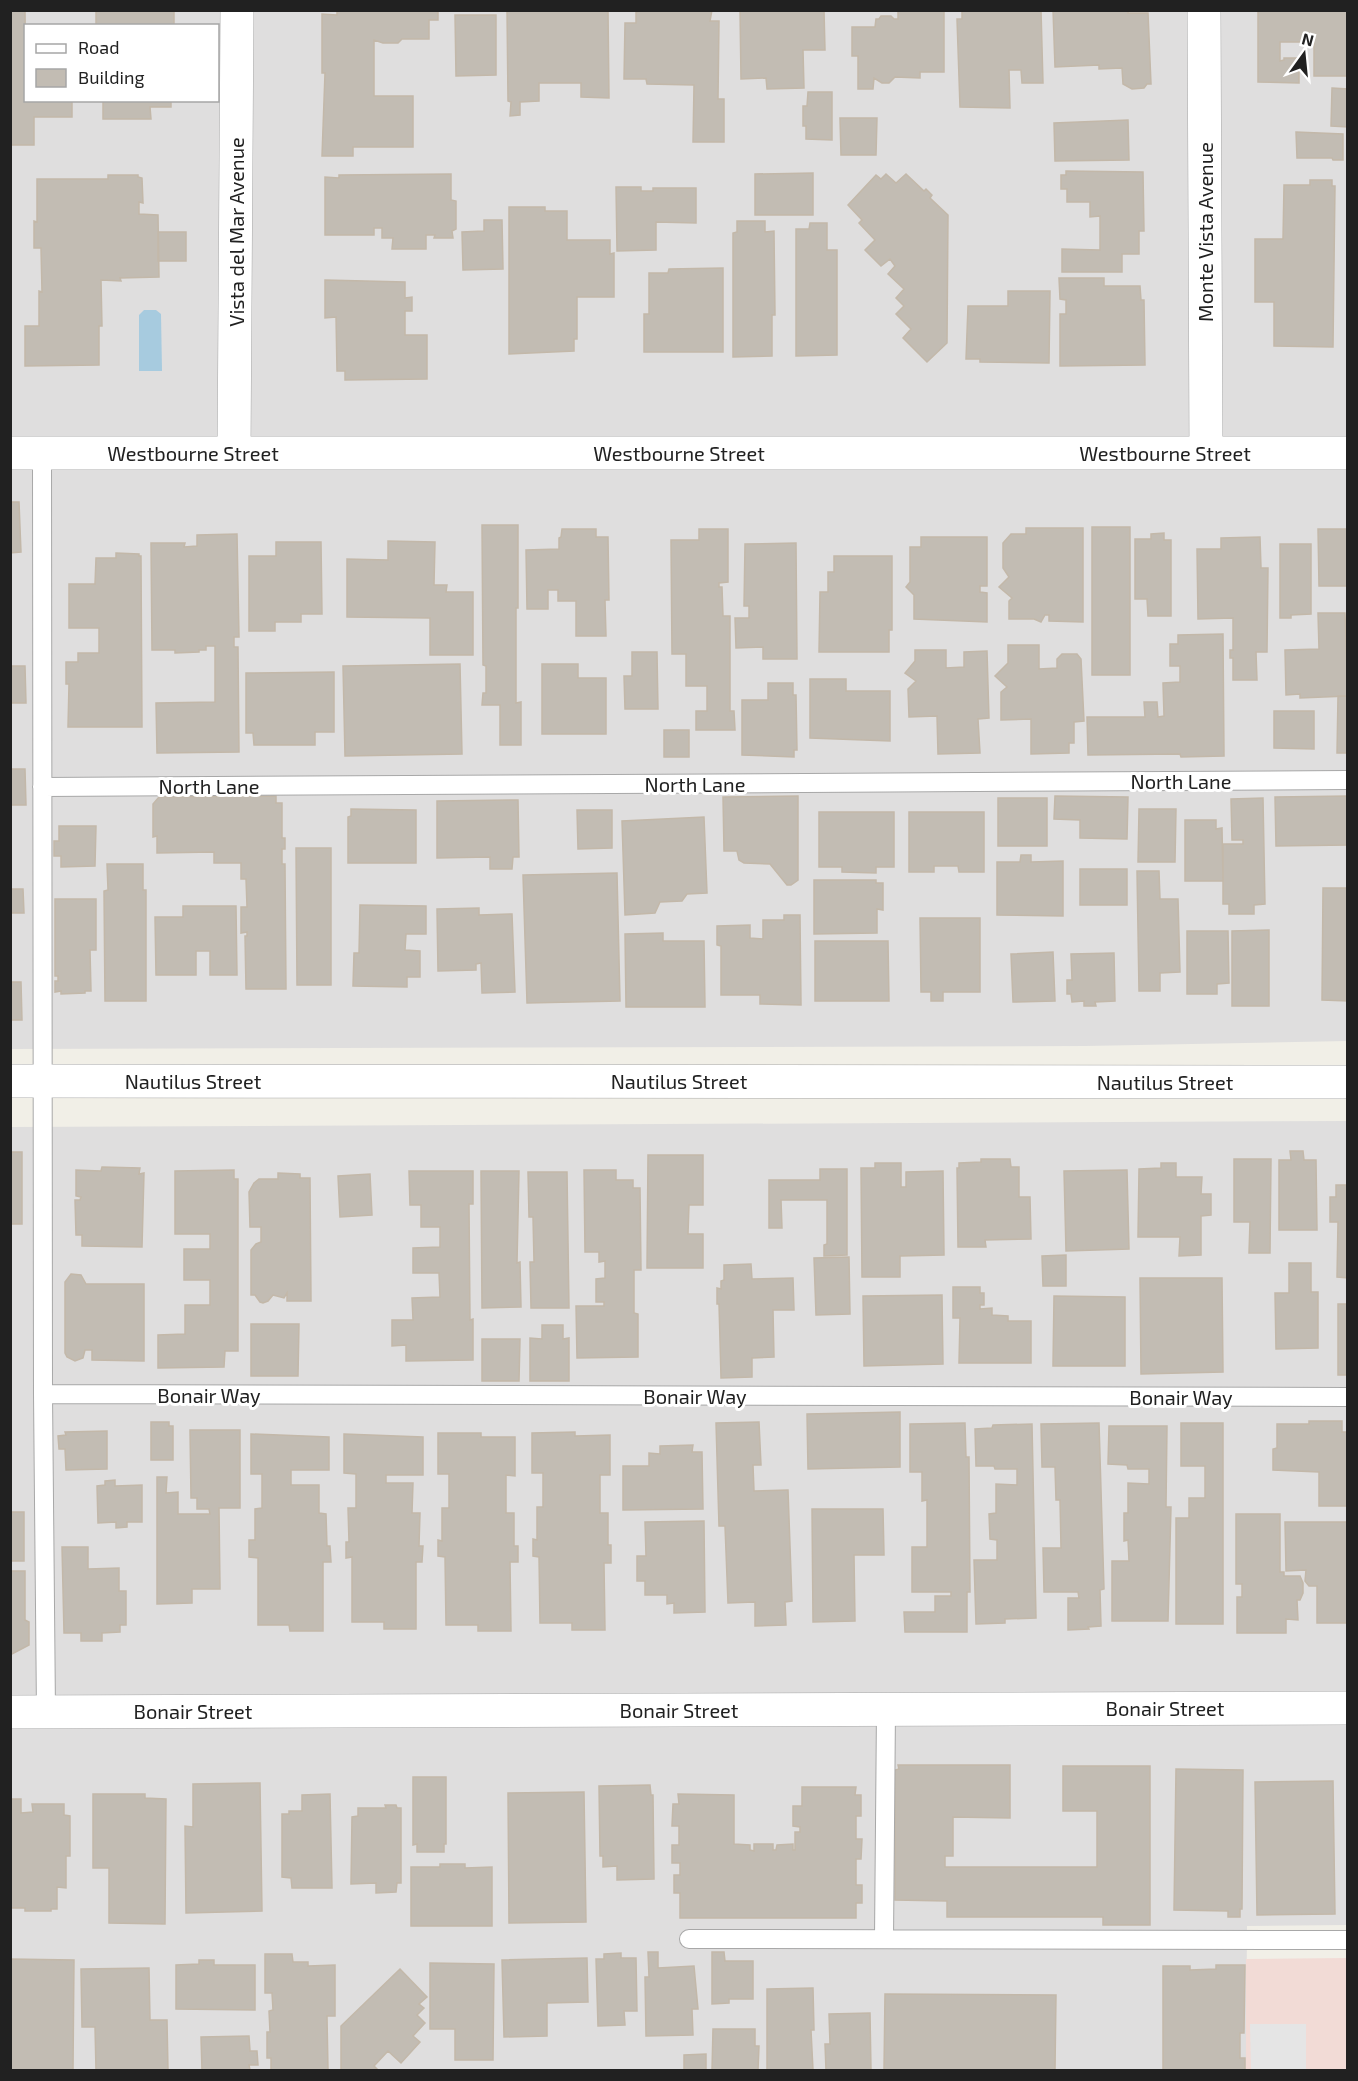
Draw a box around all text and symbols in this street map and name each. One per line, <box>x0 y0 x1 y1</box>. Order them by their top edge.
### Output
legend <box>24 24 219 102</box>
north arrow <box>1274 24 1334 84</box>
text: N <box>1300 28 1316 50</box>
text: Road <box>78 36 119 58</box>
text: Building <box>78 66 145 88</box>
street label: Vista del Mar Avenue <box>224 137 248 327</box>
street label: Monte Vista Avenue <box>1193 142 1217 322</box>
street label: Westbourne Street <box>107 441 279 465</box>
street label: Westbourne Street <box>593 441 765 465</box>
street label: Westbourne Street <box>1079 441 1251 465</box>
street label: North Lane <box>1131 769 1231 793</box>
street label: North Lane <box>645 772 745 796</box>
street label: North Lane <box>159 774 259 798</box>
street label: Nautilus Street <box>125 1069 262 1093</box>
street label: Nautilus Street <box>611 1069 748 1093</box>
street label: Nautilus Street <box>1097 1070 1234 1094</box>
street label: Bonair Way <box>157 1383 261 1407</box>
street label: Bonair Way <box>643 1384 747 1408</box>
street label: Bonair Way <box>1129 1385 1233 1409</box>
street label: Bonair Street <box>1106 1696 1225 1720</box>
street label: Bonair Street <box>620 1698 739 1722</box>
street label: Bonair Street <box>134 1699 253 1723</box>

